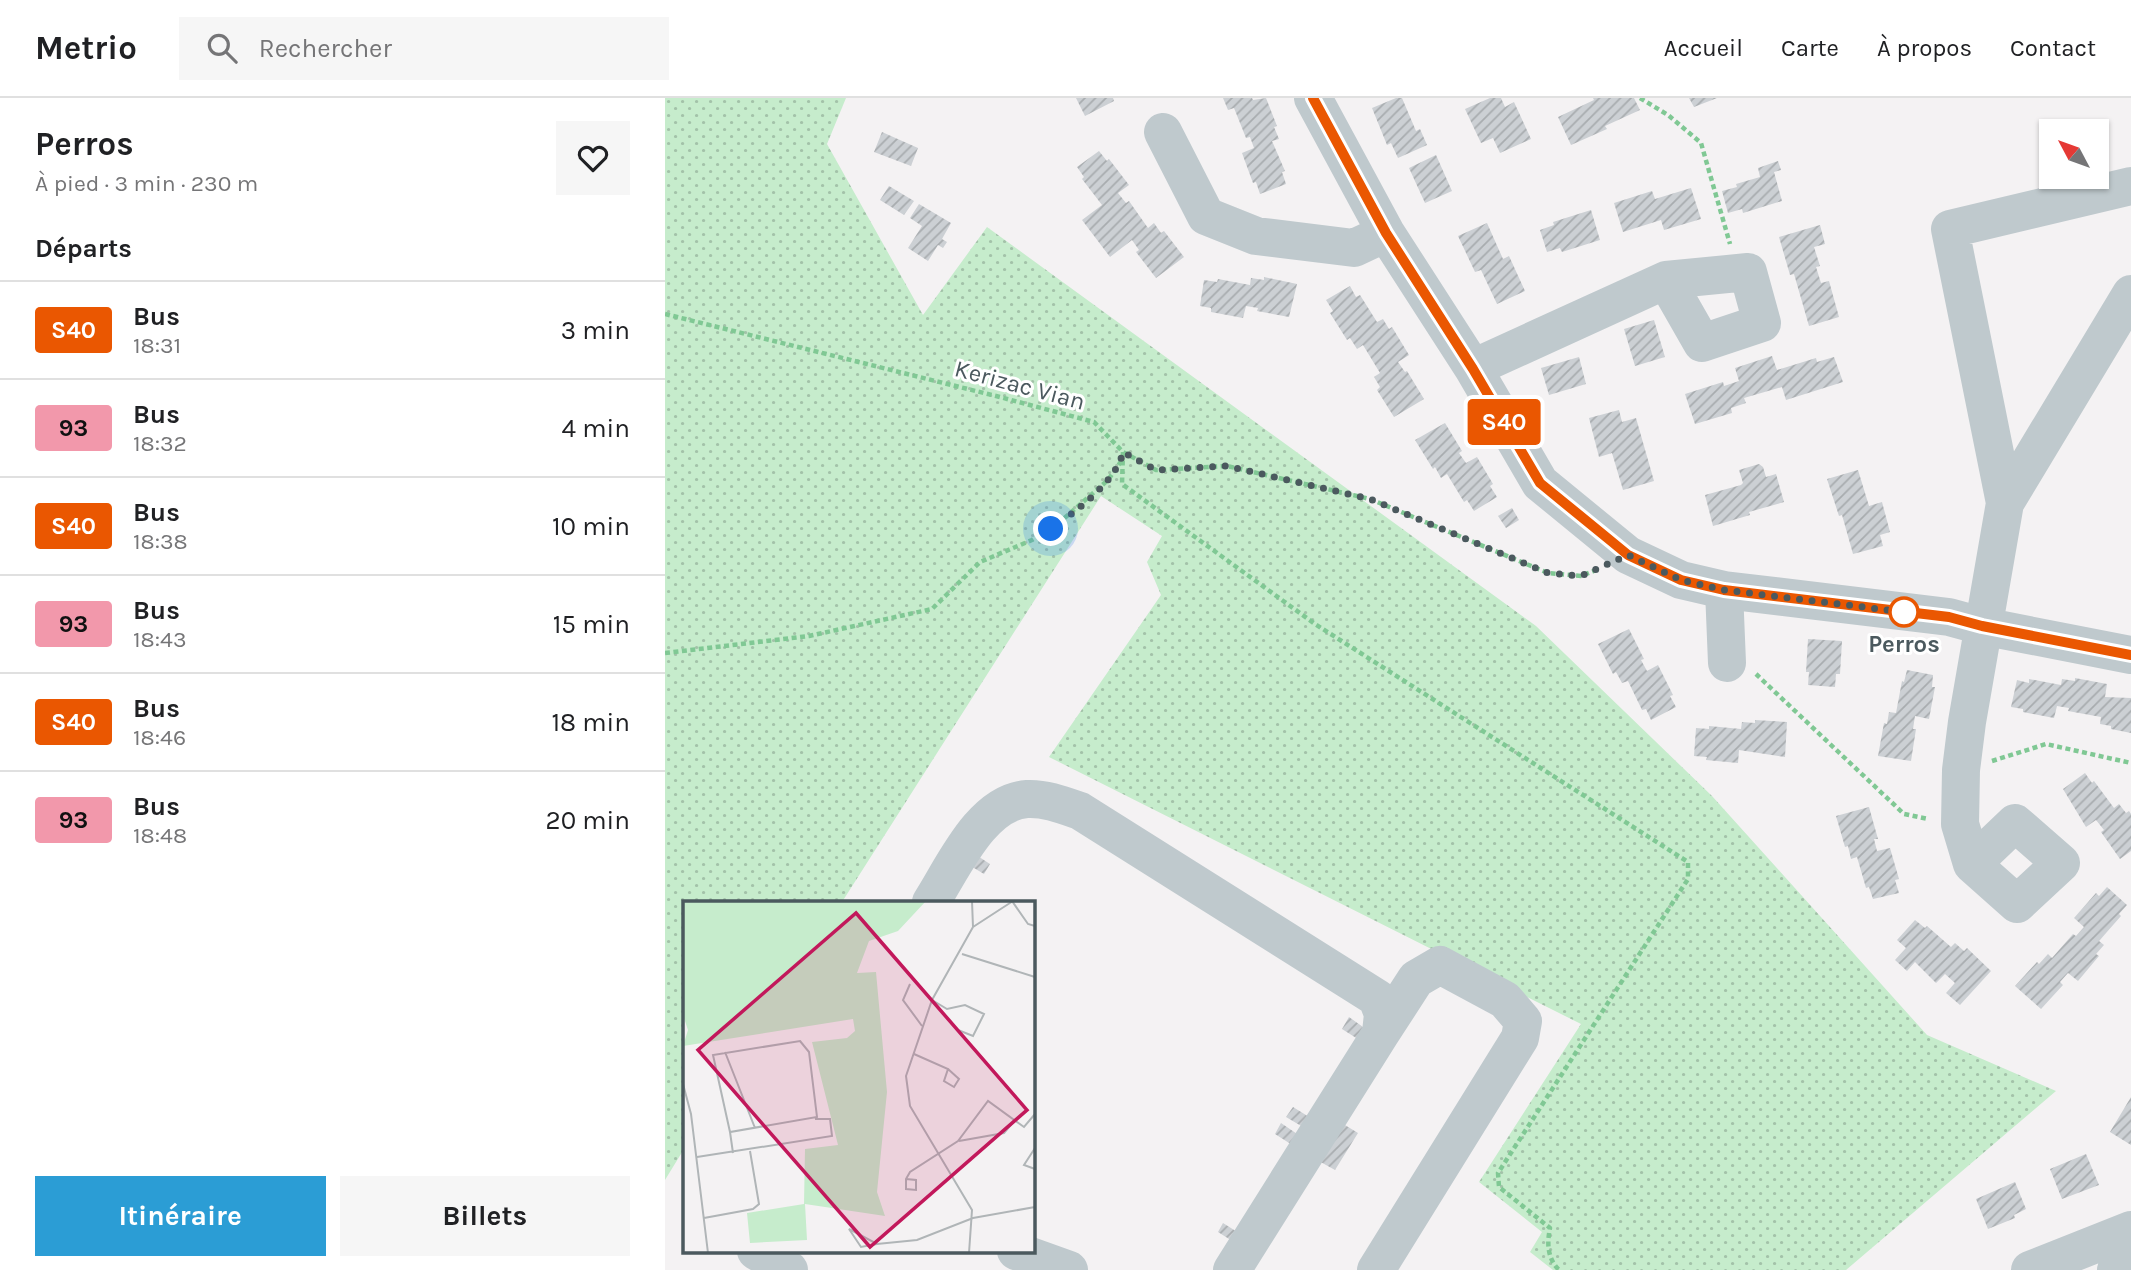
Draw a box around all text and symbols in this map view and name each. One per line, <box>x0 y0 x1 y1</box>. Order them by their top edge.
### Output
search box <box>179 17 669 80</box>
text: Metrio <box>35 29 137 67</box>
icon: search <box>203 29 241 67</box>
text: Rechercher <box>259 33 392 64</box>
text: Accueil <box>1664 34 1743 62</box>
text: Carte <box>1781 34 1839 62</box>
text: À propos <box>1877 34 1972 62</box>
text: Contact <box>2010 34 2096 62</box>
north arrow <box>2039 119 2109 189</box>
map controls <box>2039 119 2109 189</box>
button: heart <box>556 121 630 195</box>
text: Perros <box>35 125 134 163</box>
text: À pied · 3 min · 230 m <box>35 170 258 197</box>
text: Départs <box>35 233 132 264</box>
text: Bus <box>133 301 180 332</box>
text: 3 min <box>561 315 630 346</box>
text: S40 <box>51 316 96 344</box>
text: 18:31 <box>133 332 181 359</box>
street label: Kerizac Vian <box>952 354 1088 416</box>
text: Bus <box>133 399 180 430</box>
line badge: S40 <box>1464 399 1544 445</box>
text: S40 <box>1482 408 1526 436</box>
text: 4 min <box>562 413 630 444</box>
text: 93 <box>59 414 88 442</box>
text: 18:32 <box>133 430 187 457</box>
text: Bus <box>133 497 180 528</box>
text: 10 min <box>552 511 630 542</box>
your location <box>1033 511 1068 546</box>
text: S40 <box>51 512 96 540</box>
text: 18:38 <box>133 528 188 555</box>
text: Bus <box>133 595 180 626</box>
marker: Perros <box>1889 597 1919 627</box>
text: 15 min <box>553 609 630 640</box>
text: 93 <box>59 610 88 638</box>
text: 18:43 <box>133 626 186 653</box>
place label: Perros <box>1868 630 1940 658</box>
text: Bus <box>133 693 180 724</box>
text: 18 min <box>551 707 630 738</box>
text: S40 <box>51 708 96 736</box>
text: 18:46 <box>133 724 186 751</box>
text: Bus <box>133 791 180 822</box>
text: 20 min <box>546 805 630 836</box>
text: 93 <box>59 806 88 834</box>
text: 18:48 <box>133 822 187 849</box>
inset map <box>683 901 1034 1252</box>
button: Itinéraire <box>35 1176 326 1256</box>
button: Billets <box>340 1176 630 1256</box>

